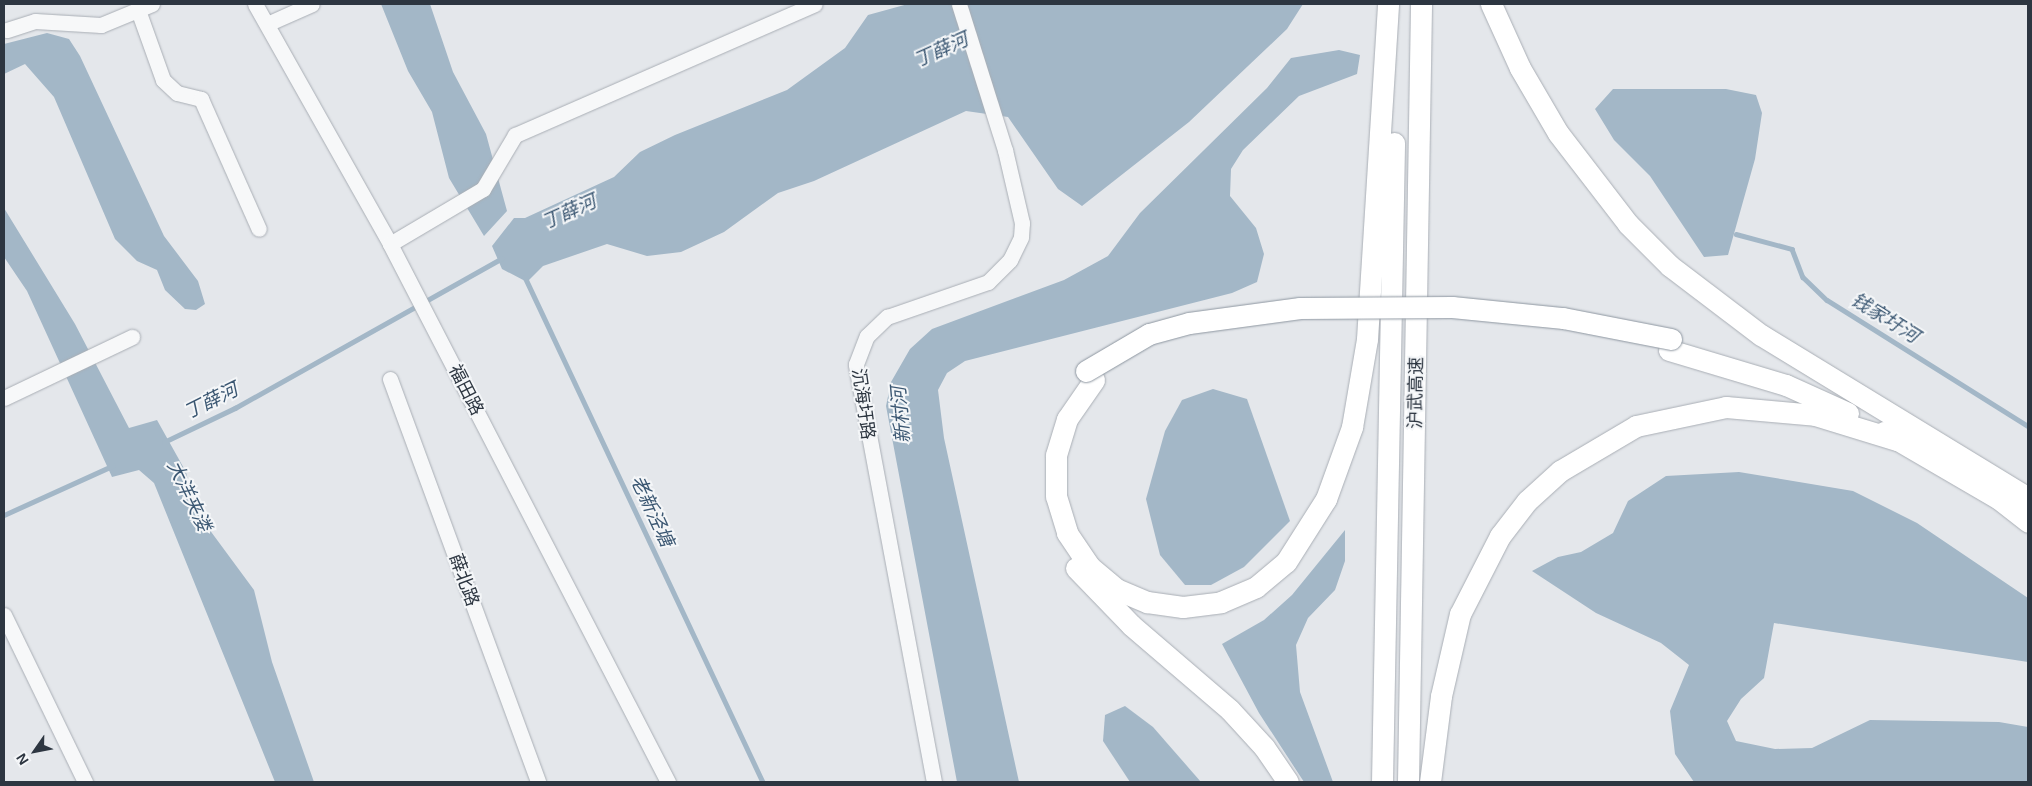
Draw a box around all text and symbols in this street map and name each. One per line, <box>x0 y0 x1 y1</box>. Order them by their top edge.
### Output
water label: 丁薛河 <box>910 28 972 72</box>
water label: 丁薛河 <box>538 190 600 234</box>
water label: 钱家圩河 <box>1847 288 1923 348</box>
street label: 沪武高速 <box>1405 357 1427 429</box>
street label: 福田路 <box>444 361 488 419</box>
street label: 沉海圩路 <box>847 367 879 441</box>
water label: 丁薛河 <box>180 378 242 424</box>
water label: 新村河 <box>887 386 915 444</box>
water label: 大洋夹溇 <box>162 457 216 535</box>
water label: 老新泾塘 <box>626 472 678 550</box>
street label: 薛北路 <box>445 551 483 609</box>
north arrow <box>10 726 60 776</box>
text: N <box>13 751 32 768</box>

